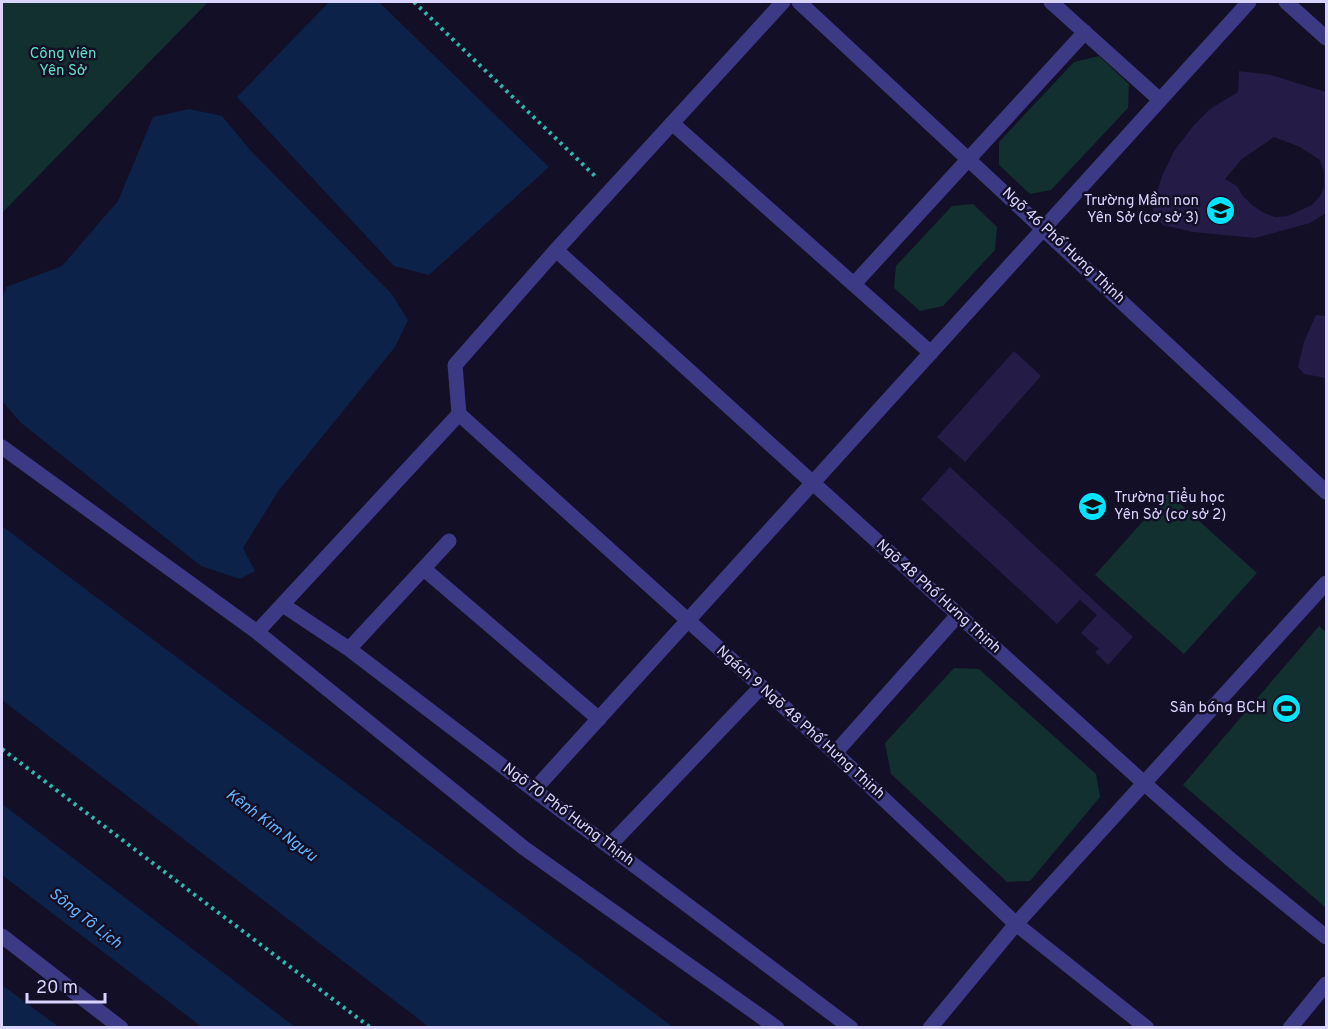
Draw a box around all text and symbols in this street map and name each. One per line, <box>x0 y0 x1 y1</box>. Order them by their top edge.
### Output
park label: Công viên Yên Sở <box>30 45 96 81</box>
street label: Ngõ 46 Phố Hưng Thịnh <box>997 183 1129 308</box>
place label: Trường Mầm non Yên Sở (cơ sở 3) <box>1084 191 1199 228</box>
school or university icon: Trường Mầm non Yên Sở (cơ sở 3) <box>1204 194 1236 226</box>
place label: Trường Tiểu học Yên Sở (cơ sở 2) <box>1114 487 1226 525</box>
school or university icon: Trường Tiểu học Yên Sở (cơ sở 2) <box>1077 491 1109 523</box>
street label: Ngõ 48 Phố Hưng Thịnh <box>872 535 1005 658</box>
street label: Ngách 9 Ngõ 48 Phố Hưng Thịnh <box>712 641 889 804</box>
sports icon: Sân bóng BCH <box>1271 692 1303 724</box>
place label: Sân bóng BCH <box>1170 699 1266 718</box>
street label: Ngõ 70 Phố Hưng Thịnh <box>499 759 638 871</box>
water label: Kênh Kim Ngưu <box>221 785 321 867</box>
water label: Sông Tô Lịch <box>45 884 126 954</box>
scale bar <box>27 966 105 1004</box>
text: 20 m <box>36 977 78 1000</box>

